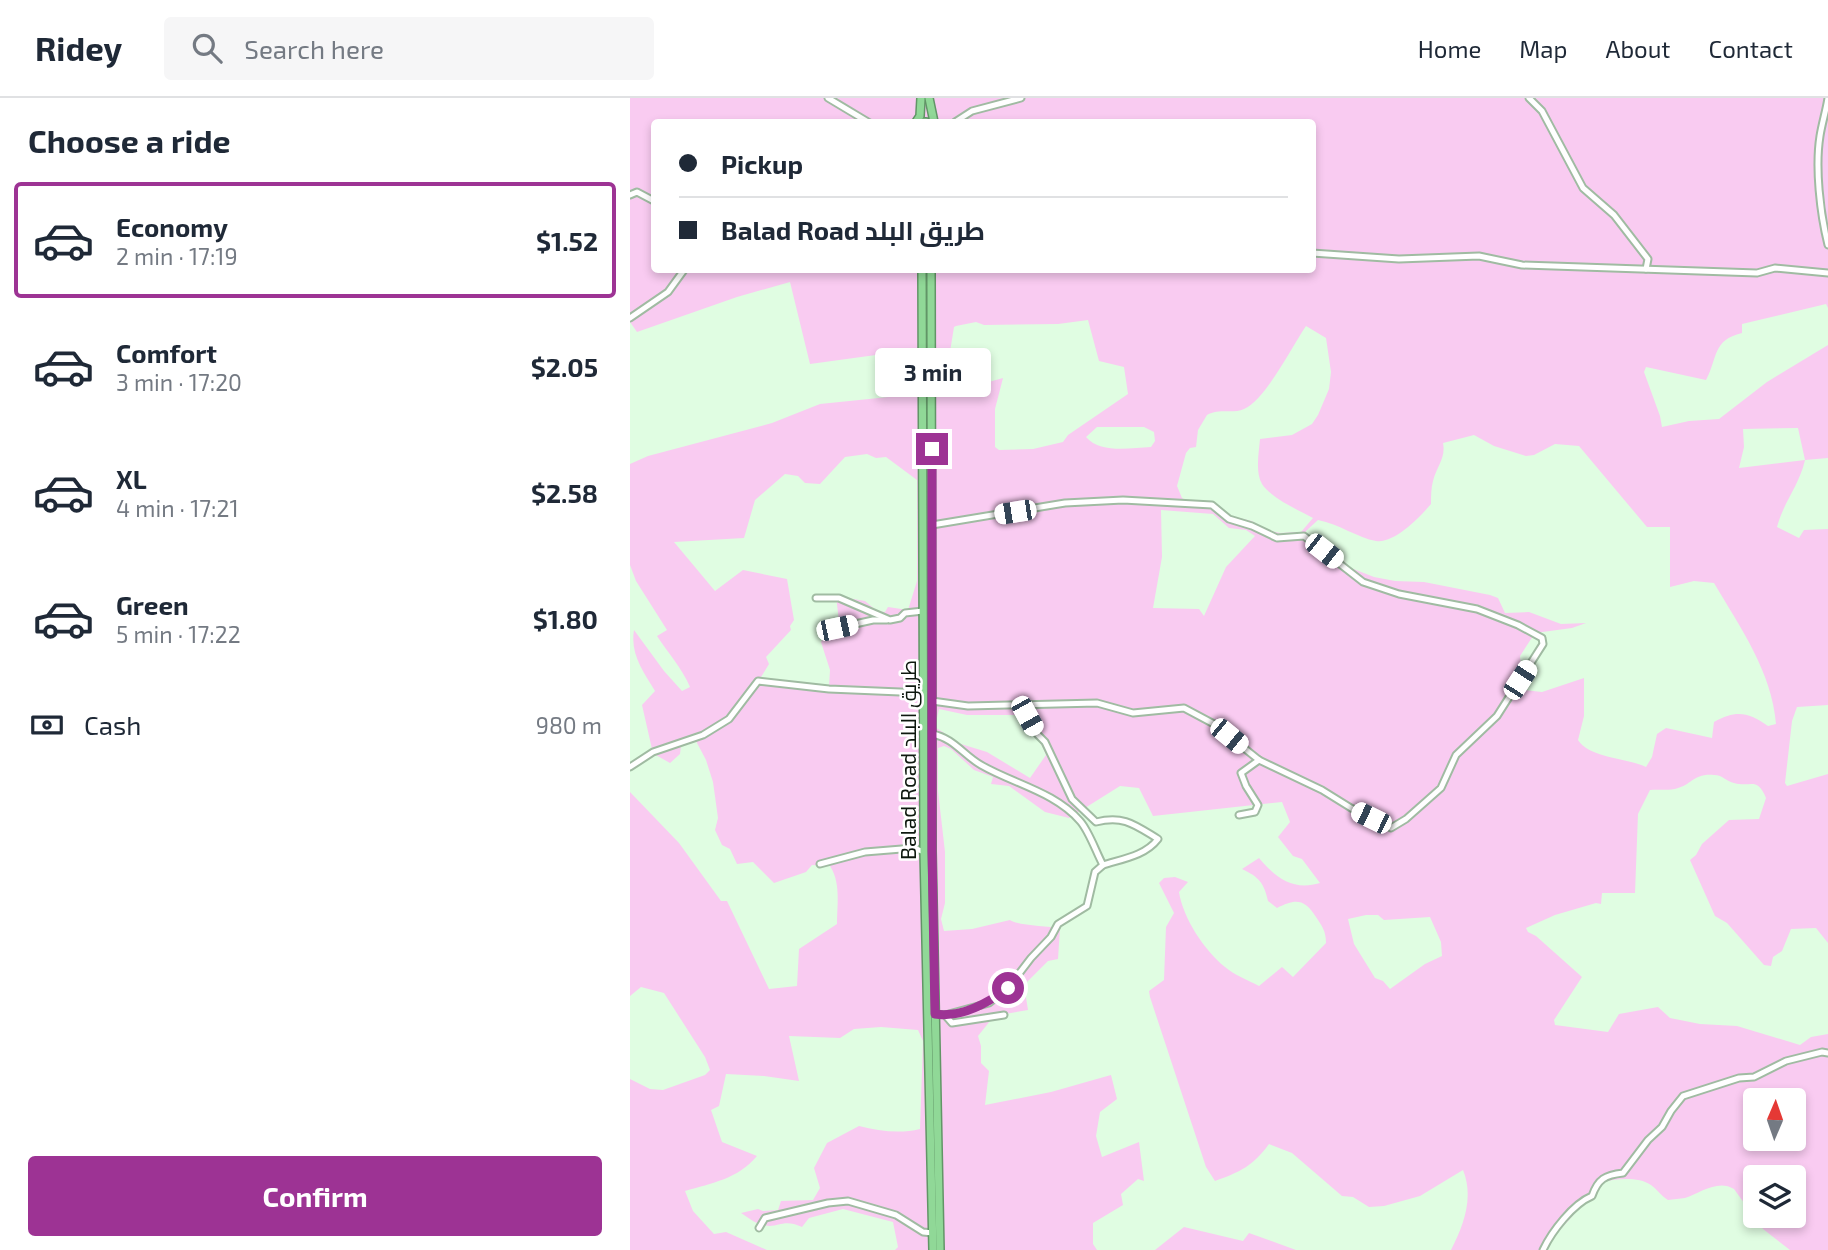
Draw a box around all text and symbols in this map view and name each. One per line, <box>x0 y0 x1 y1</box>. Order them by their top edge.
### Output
search box <box>164 17 654 80</box>
text: Ridey <box>35 28 122 68</box>
icon: search <box>188 29 226 67</box>
text: Search here <box>244 33 384 64</box>
text: Home <box>1418 34 1481 63</box>
text: Map <box>1519 34 1567 63</box>
text: About <box>1605 34 1671 63</box>
text: Contact <box>1709 34 1793 63</box>
text: Choose a ride <box>28 121 231 159</box>
text: Pickup <box>721 148 803 179</box>
icon: car <box>32 209 95 272</box>
text: Economy <box>116 211 228 242</box>
text: Balad Road طريق البلد <box>721 214 985 245</box>
text: $1.52 <box>536 225 598 256</box>
text: 2 min · 17:19 <box>116 242 238 270</box>
icon: car <box>32 335 95 398</box>
text: Comfort <box>116 337 217 368</box>
callout: 3 min <box>874 348 990 396</box>
text: $2.05 <box>531 351 598 382</box>
text: 3 min <box>904 358 962 386</box>
text: 3 min · 17:20 <box>116 368 242 396</box>
route end <box>916 433 948 465</box>
icon: car <box>32 461 95 524</box>
text: XL <box>116 463 147 494</box>
text: $2.58 <box>531 477 598 508</box>
text: 4 min · 17:21 <box>116 494 239 522</box>
car <box>993 498 1038 526</box>
car <box>1301 530 1348 572</box>
icon: car <box>32 587 95 650</box>
text: Green <box>116 589 189 620</box>
text: $1.80 <box>533 603 598 634</box>
car <box>815 613 860 643</box>
text: 5 min · 17:22 <box>116 620 241 648</box>
car <box>1500 657 1541 703</box>
street label: Balad Road طريق البلد <box>895 660 922 860</box>
car <box>1008 693 1047 739</box>
icon: cash <box>28 706 66 744</box>
text: Cash <box>84 709 141 740</box>
text: 980 m <box>536 711 602 739</box>
car <box>1207 715 1252 757</box>
car <box>1348 799 1395 837</box>
route start <box>992 972 1024 1004</box>
north arrow <box>1743 1088 1806 1152</box>
map controls <box>1743 1088 1806 1228</box>
button: Confirm <box>28 1156 602 1236</box>
button: layers <box>1743 1165 1806 1228</box>

